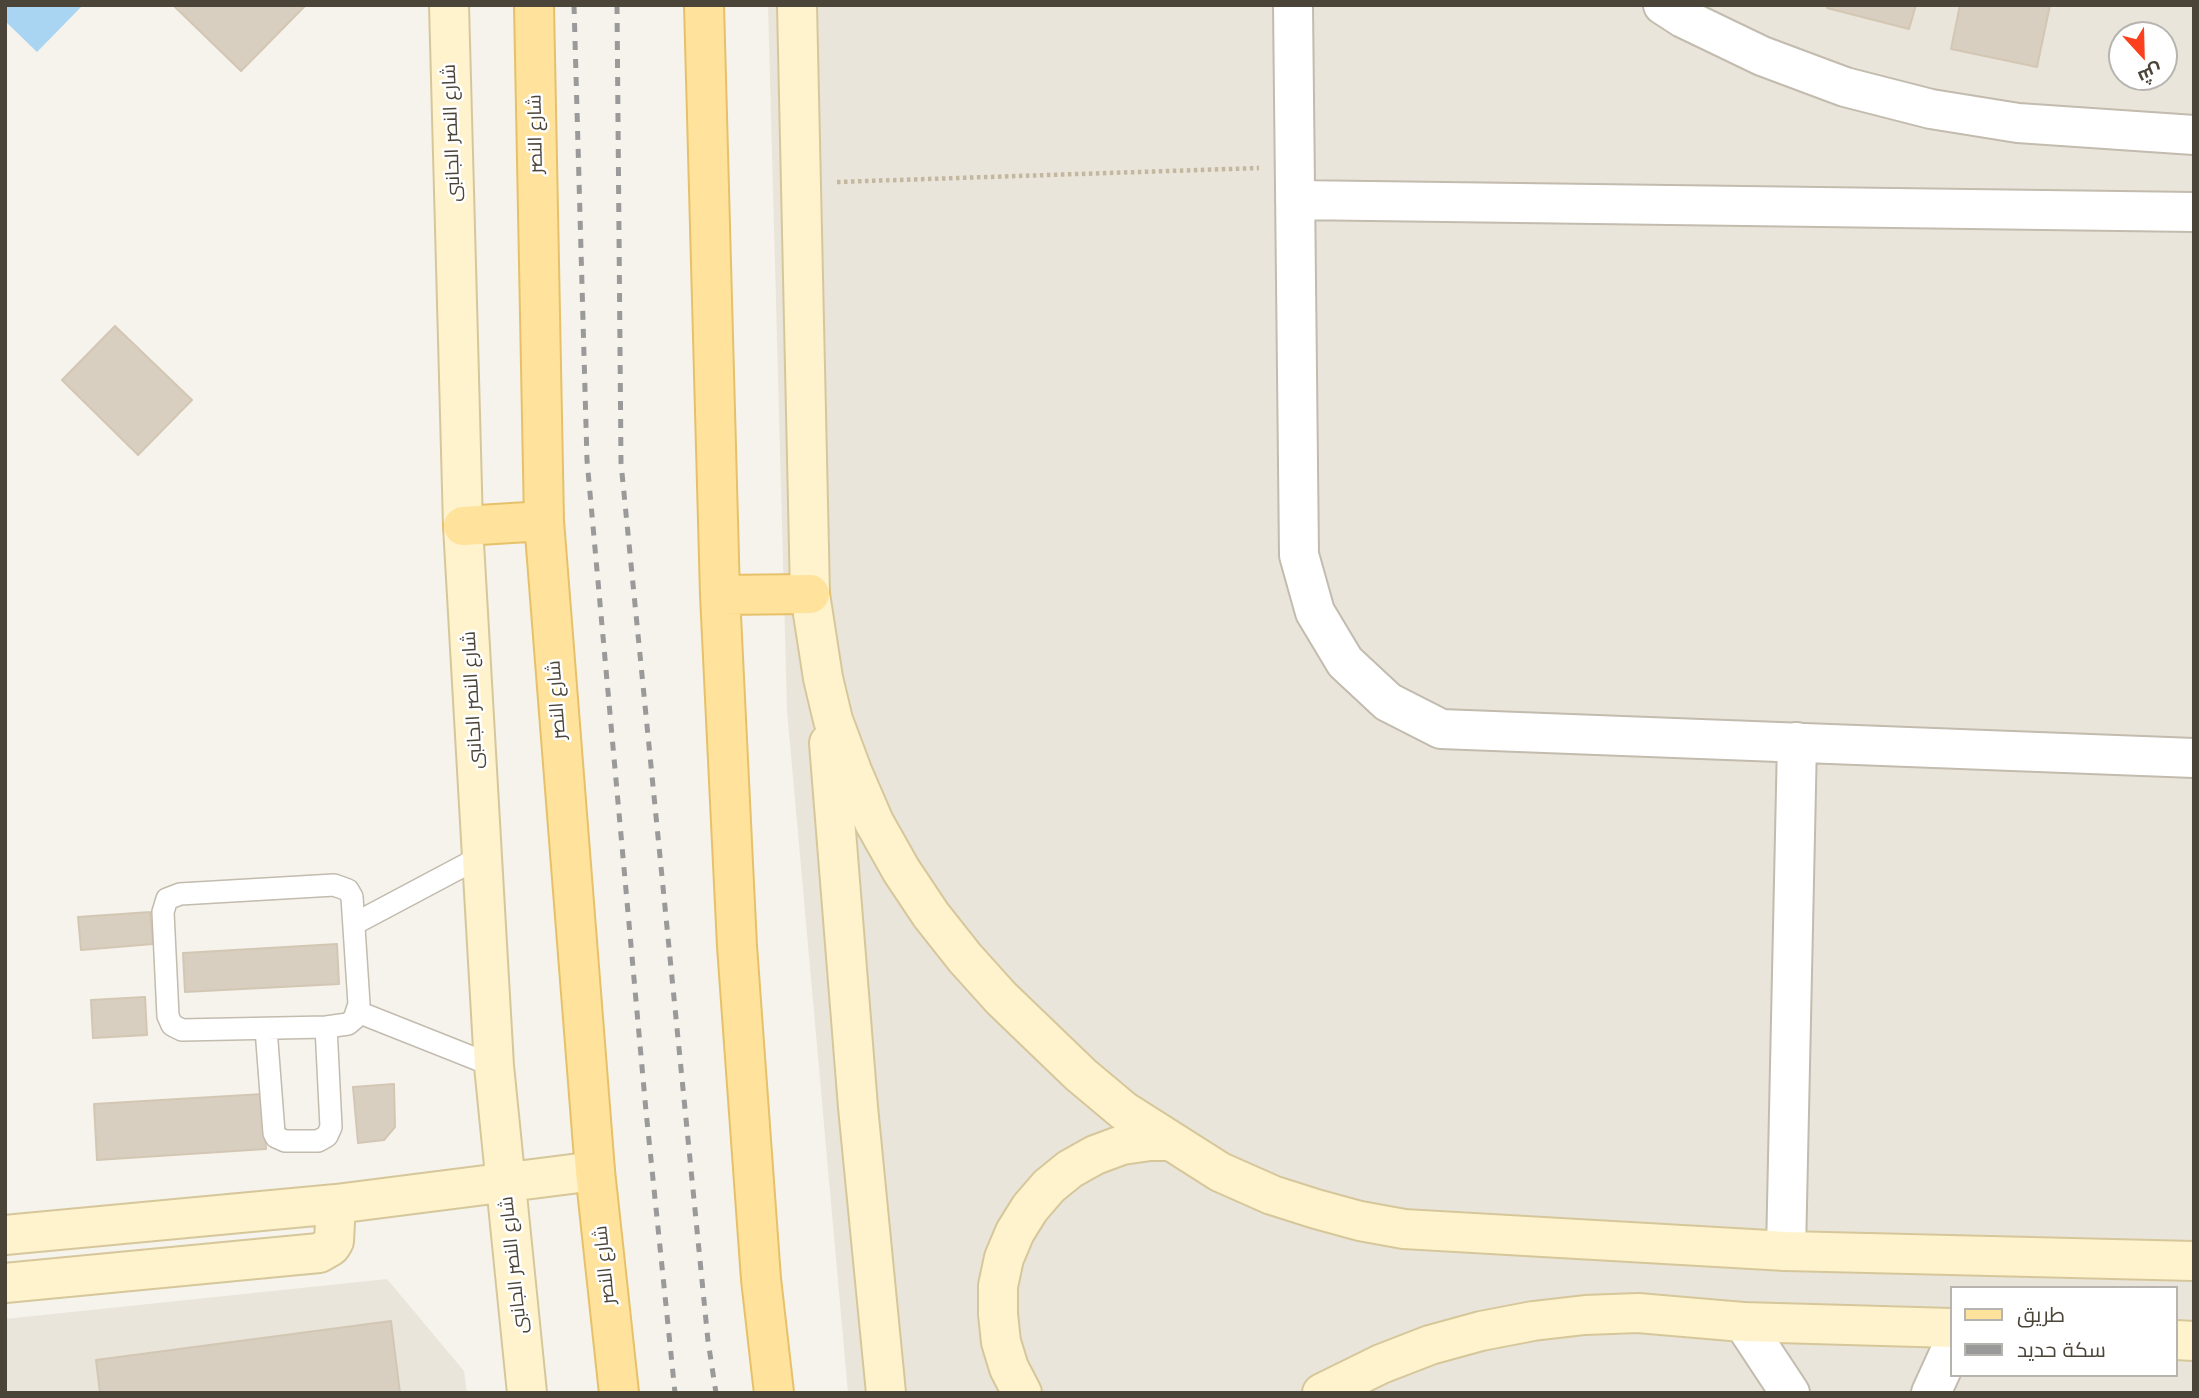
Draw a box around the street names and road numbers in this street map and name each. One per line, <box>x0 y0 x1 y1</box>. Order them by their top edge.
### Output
street label: شارع النصر الجانبى <box>438 64 466 202</box>
street label: شارع النصر <box>524 94 548 174</box>
street label: شارع النصر الجانبى <box>458 630 488 770</box>
street label: شارع النصر <box>543 660 571 740</box>
street label: شارع النصر الجانبى <box>495 1195 533 1335</box>
street label: شارع النصر <box>590 1224 620 1306</box>

